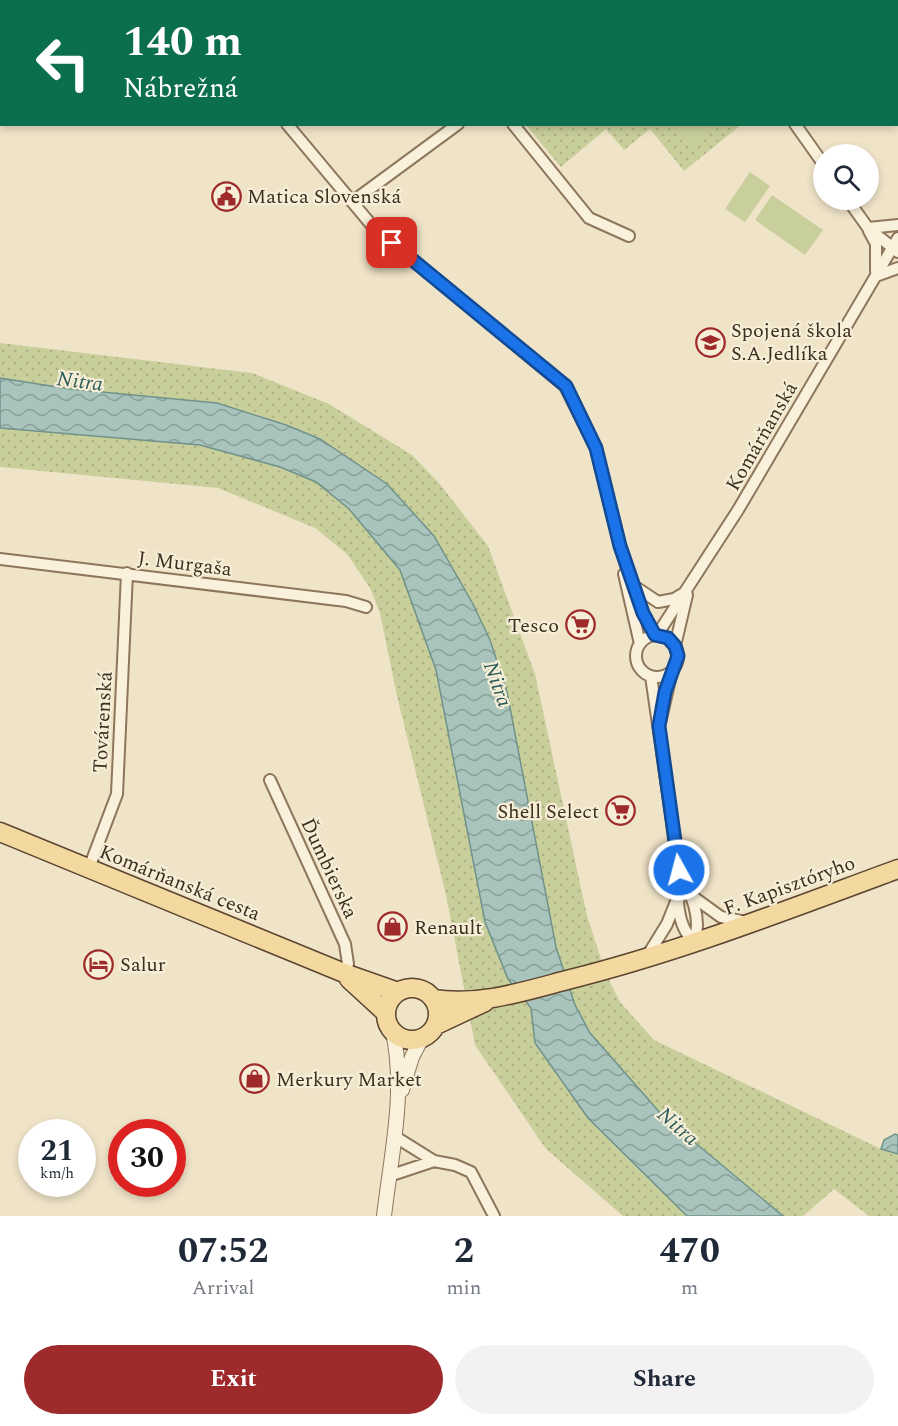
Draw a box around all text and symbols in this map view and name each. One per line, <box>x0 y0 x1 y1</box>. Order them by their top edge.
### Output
text: 140 m <box>123 11 242 74</box>
icon: left <box>24 24 102 102</box>
text: Nábrežná <box>123 68 238 110</box>
map controls <box>813 144 879 210</box>
button: search <box>813 144 879 210</box>
public building icon: Matica Slovenská <box>210 180 242 212</box>
place label: Matica Slovenská <box>247 182 401 212</box>
pin <box>366 217 417 268</box>
icon: arrive <box>375 226 408 259</box>
place label: Spojená škola S.A.Jedlíka <box>731 316 852 369</box>
school or university icon: Spojená škola S.A.Jedlíka <box>694 326 726 358</box>
water label: Nitra <box>55 363 105 401</box>
street label: Komárňanská <box>718 376 805 497</box>
street label: J. Murgaša <box>136 543 234 585</box>
supermarket icon: Tesco <box>564 609 596 641</box>
place label: Tesco <box>508 611 559 641</box>
water label: Nitra <box>474 657 520 712</box>
street label: Továrenská <box>85 671 121 773</box>
supermarket icon: Shell Select <box>604 795 636 827</box>
place label: Shell Select <box>497 797 599 827</box>
street label: Ďumbierska <box>293 813 366 924</box>
street label: Komárňanská cesta <box>95 837 265 929</box>
position arrow <box>647 838 711 902</box>
street label: F. Kapisztóryho <box>719 848 859 924</box>
shop icon: Renault <box>377 911 409 943</box>
place label: Renault <box>414 913 482 943</box>
hotel icon: Salur <box>83 948 115 980</box>
place label: Salur <box>120 950 166 980</box>
shop icon: Merkury Market <box>239 1063 271 1095</box>
place label: Merkury Market <box>276 1065 422 1095</box>
water label: Nitra <box>649 1099 706 1154</box>
speed limit sign: 30 <box>108 1119 186 1197</box>
text: 21 <box>40 1128 74 1174</box>
text: km/h <box>40 1162 74 1185</box>
text: 07:52 <box>178 1224 268 1279</box>
text: 2 <box>454 1224 474 1279</box>
text: 470 <box>659 1224 720 1279</box>
text: Arrival <box>192 1273 254 1303</box>
text: min <box>446 1273 481 1303</box>
text: m <box>681 1273 698 1303</box>
button: Exit <box>24 1345 443 1414</box>
button: Share <box>455 1345 874 1414</box>

